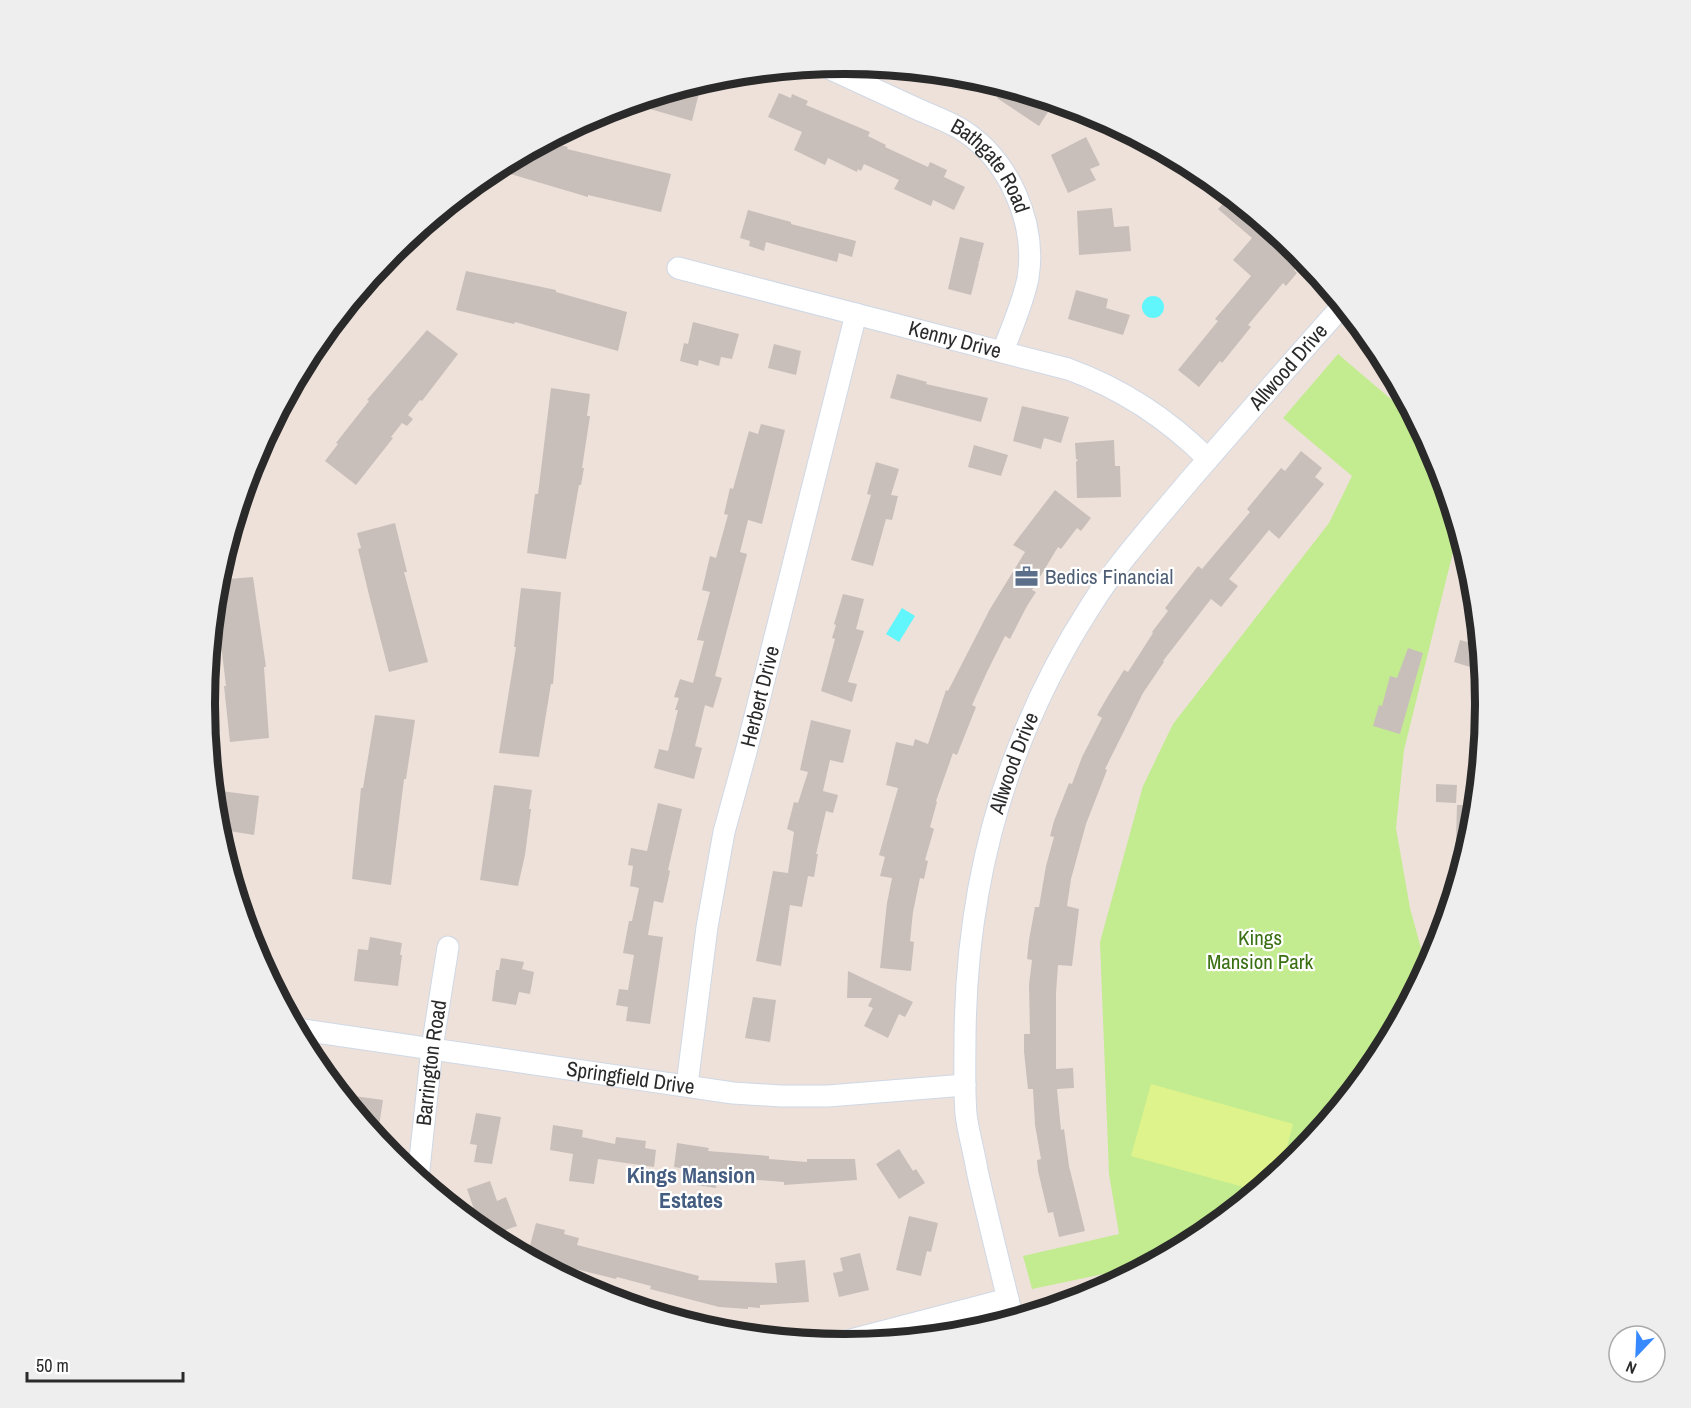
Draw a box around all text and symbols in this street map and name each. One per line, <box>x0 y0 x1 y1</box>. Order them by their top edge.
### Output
street label: Bathgate Road <box>946 111 1037 217</box>
street label: Kenny Drive <box>905 313 1005 365</box>
street label: Allwood Drive <box>1241 317 1334 417</box>
place label: Bedics Financial <box>1045 562 1173 591</box>
office icon: Bedics Financial <box>1014 564 1040 590</box>
street label: Herbert Drive <box>733 643 786 750</box>
street label: Allwood Drive <box>981 708 1045 818</box>
park label: Kings Mansion Park <box>1207 923 1314 976</box>
street label: Barrington Road <box>409 998 453 1127</box>
street label: Springfield Drive <box>564 1054 697 1101</box>
district label: Kings Mansion Estates <box>627 1160 755 1215</box>
north arrow <box>1607 1324 1667 1384</box>
scale bar <box>27 1345 183 1383</box>
text: 50 m <box>36 1353 69 1378</box>
text: N <box>1622 1356 1640 1380</box>

